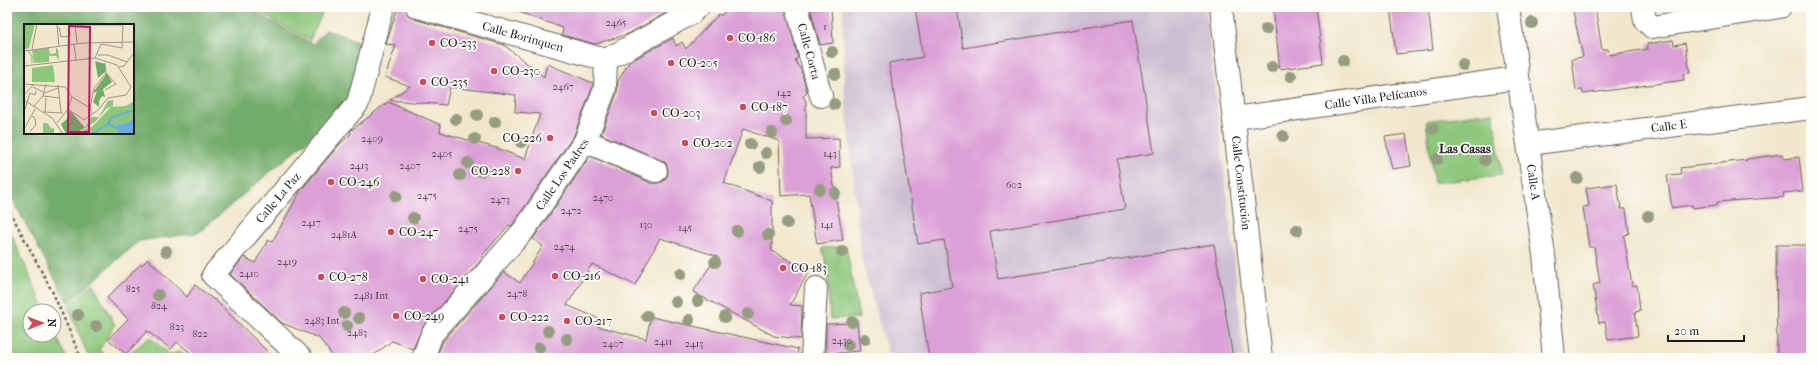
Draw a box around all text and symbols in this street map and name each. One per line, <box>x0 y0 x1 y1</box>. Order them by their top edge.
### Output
house number: 2465 <box>606 17 626 29</box>
street label: Calle Borinquen <box>481 19 565 55</box>
house number: 1 <box>823 21 827 33</box>
street label: Calle Corta <box>795 22 823 82</box>
inset map <box>24 24 134 134</box>
place label: CO-186 <box>738 31 776 45</box>
marker: CO-186 <box>725 33 735 43</box>
place label: CO-233 <box>440 36 477 50</box>
marker: CO-233 <box>427 38 437 48</box>
place label: CO-205 <box>679 56 718 70</box>
marker: CO-205 <box>666 58 676 68</box>
place label: CO-230 <box>502 64 540 78</box>
marker: CO-230 <box>489 66 499 76</box>
place label: CO-235 <box>431 75 468 89</box>
marker: CO-235 <box>418 77 428 87</box>
house number: 2467 <box>552 81 574 93</box>
street label: Calle Villa Pelícanos <box>1324 84 1428 112</box>
house number: 142 <box>777 87 791 99</box>
place label: CO-187 <box>751 100 788 114</box>
marker: CO-187 <box>738 102 748 112</box>
place label: CO-203 <box>662 106 700 120</box>
marker: CO-203 <box>649 108 659 118</box>
street label: Calle E <box>1650 117 1688 135</box>
place label: CO-226 <box>502 131 542 145</box>
house number: 2409 <box>361 133 383 145</box>
marker: CO-226 <box>545 133 555 143</box>
street label: Calle Los Padres <box>533 135 592 213</box>
street label: Calle Constitución <box>1229 135 1253 231</box>
place label: CO-202 <box>693 136 733 150</box>
marker: CO-202 <box>680 138 690 148</box>
district label: Las Casas <box>1439 141 1491 156</box>
house number: 2405 <box>432 148 452 160</box>
house number: 143 <box>823 148 837 160</box>
house number: 2413 <box>350 160 368 172</box>
house number: 2407 <box>399 160 421 172</box>
street label: Calle A <box>1524 163 1543 201</box>
place label: CO-228 <box>471 164 510 178</box>
marker: CO-228 <box>513 166 523 176</box>
street label: Calle La Paz <box>253 169 304 226</box>
place label: CO-246 <box>339 175 380 189</box>
marker: CO-246 <box>326 177 336 187</box>
house number: 602 <box>1006 179 1022 191</box>
house number: 2475 <box>417 190 437 202</box>
house number: 2470 <box>592 192 614 204</box>
house number: 2473 <box>490 194 510 206</box>
house number: 2472 <box>561 205 581 217</box>
house number: 2417 <box>301 217 321 229</box>
house number: 130 <box>639 219 653 231</box>
house number: 141 <box>820 219 834 231</box>
house number: 145 <box>678 222 692 234</box>
house number: 2475 <box>458 223 478 235</box>
place label: CO-247 <box>399 225 439 239</box>
marker: CO-247 <box>386 227 396 237</box>
house number: 2481A <box>331 229 358 241</box>
house number: 2474 <box>553 241 576 253</box>
house number: 2419 <box>277 256 297 268</box>
place label: CO-183 <box>791 261 827 275</box>
marker: CO-183 <box>778 263 788 273</box>
house number: 2410 <box>239 268 259 280</box>
place label: CO-216 <box>563 269 601 283</box>
place label: CO-278 <box>329 270 368 284</box>
marker: CO-216 <box>550 271 560 281</box>
marker: CO-278 <box>316 272 326 282</box>
place label: CO-241 <box>431 272 469 286</box>
marker: CO-241 <box>418 274 428 284</box>
house number: 825 <box>126 283 140 295</box>
house number: 2478 <box>507 288 527 300</box>
house number: 2481 Int <box>354 290 389 302</box>
house number: 824 <box>151 300 168 312</box>
north arrow <box>22 303 62 343</box>
place label: CO-249 <box>404 309 444 323</box>
place label: CO-222 <box>510 310 549 324</box>
marker: CO-249 <box>391 311 401 321</box>
marker: CO-222 <box>497 312 507 322</box>
place label: CO-217 <box>575 314 612 328</box>
house number: 2483 Int <box>304 315 340 327</box>
marker: CO-217 <box>562 316 572 326</box>
scale bar <box>1668 317 1744 343</box>
text: N <box>45 319 58 328</box>
house number: 823 <box>170 321 184 333</box>
text: 20 m <box>1674 324 1699 338</box>
house number: 2483 <box>347 327 367 339</box>
house number: 822 <box>192 328 208 340</box>
house number: 2430 <box>832 335 852 347</box>
house number: 2411 <box>654 336 672 348</box>
house number: 2407 <box>602 338 624 350</box>
house number: 2413 <box>685 338 703 350</box>

